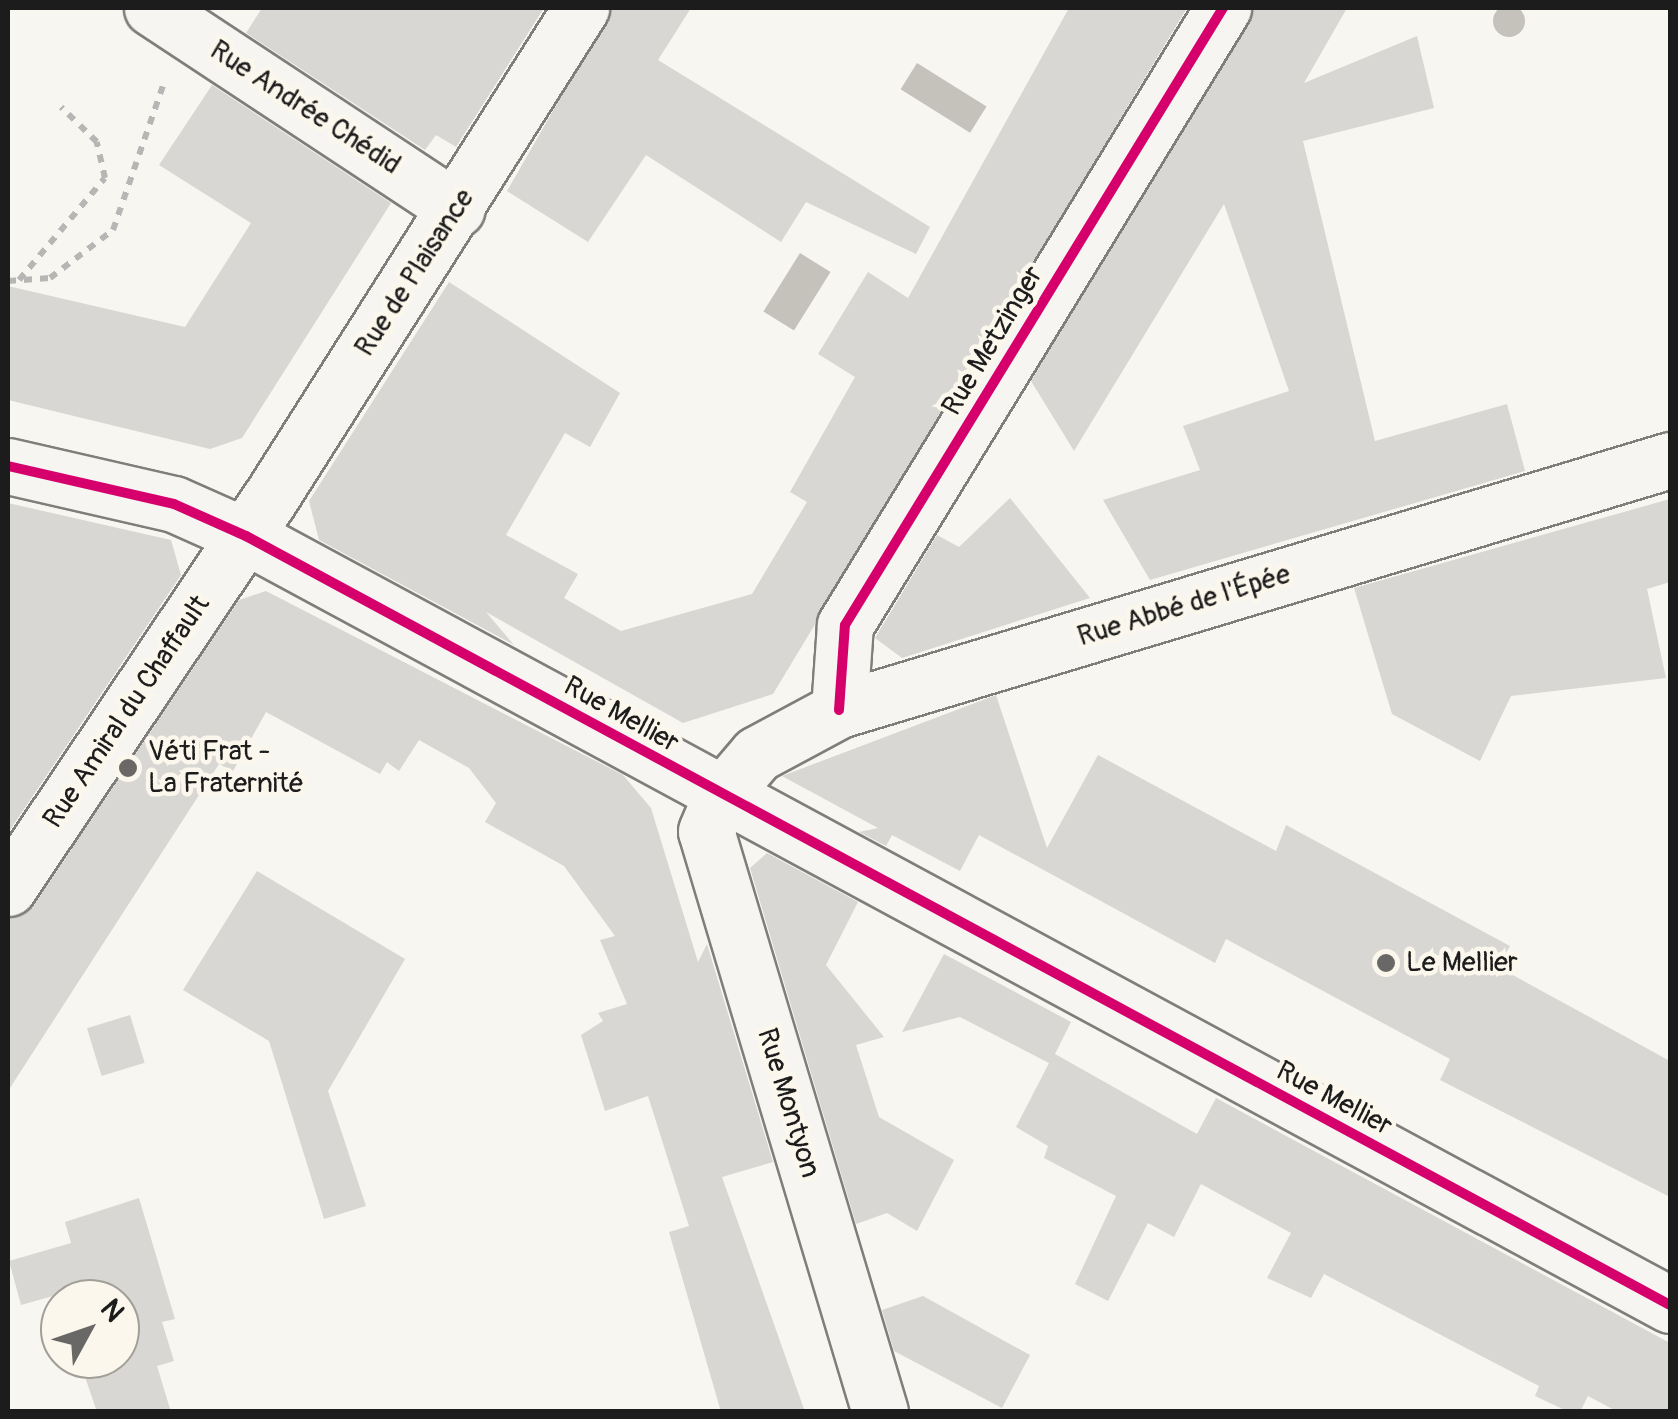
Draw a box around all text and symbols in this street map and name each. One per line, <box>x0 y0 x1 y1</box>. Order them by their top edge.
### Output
street label: Rue Andrée Chédid <box>203 34 407 182</box>
street label: Rue de Plaisance <box>348 183 482 363</box>
street label: Rue Metzinger <box>935 260 1051 422</box>
street label: Rue Abbé de l'Épée <box>1074 558 1294 654</box>
street label: Rue Amiral du Chaffault <box>37 589 217 835</box>
street label: Rue Mellier <box>558 670 684 760</box>
place label: Véti Frat - La Fraternité <box>148 735 304 801</box>
marker: Véti Frat - La Fraternité <box>117 757 139 779</box>
place label: Le Mellier <box>1406 946 1518 980</box>
marker: Le Mellier <box>1375 952 1397 974</box>
street label: Rue Montyon <box>749 1024 827 1182</box>
street label: Rue Mellier <box>1270 1055 1398 1143</box>
north arrow <box>40 1279 140 1379</box>
text: N <box>92 1292 131 1329</box>

